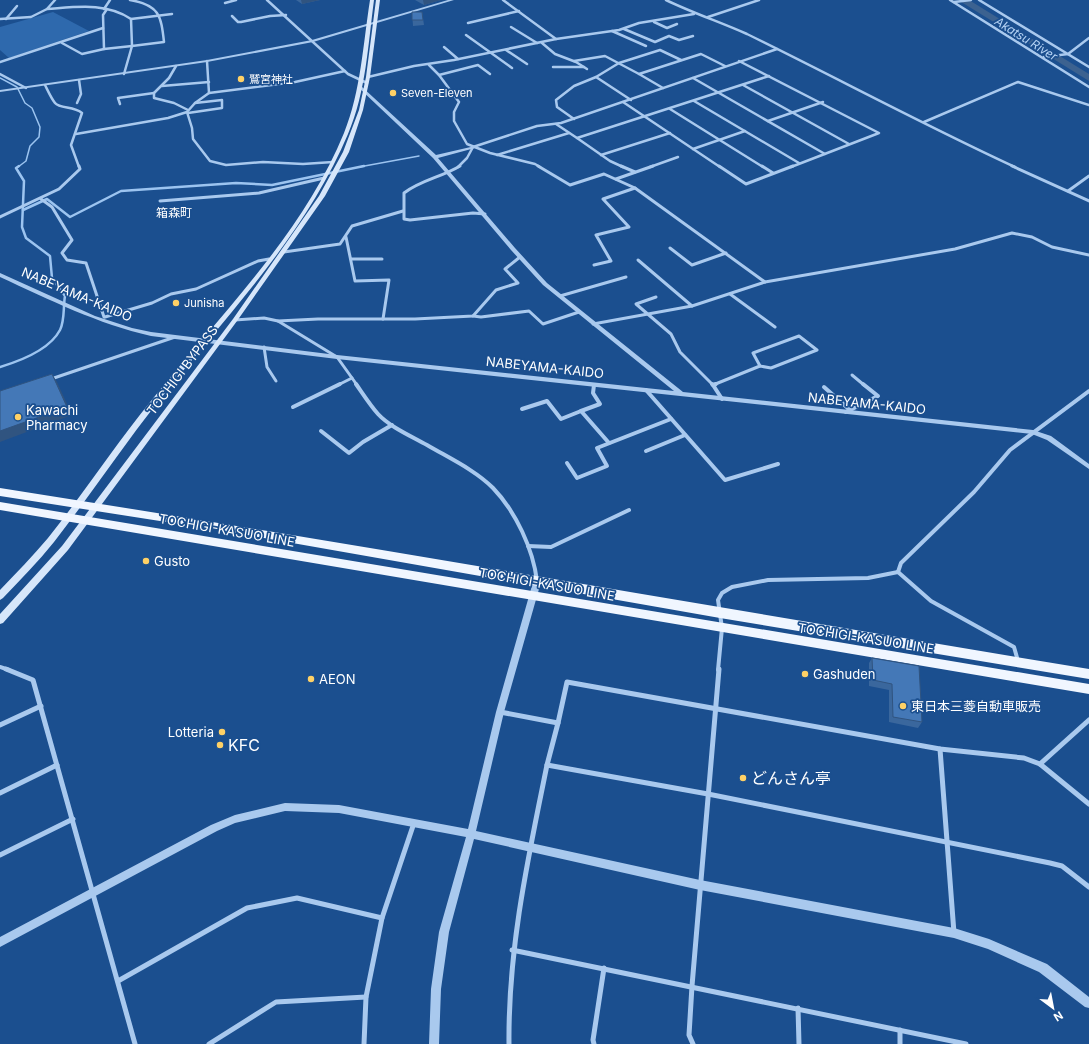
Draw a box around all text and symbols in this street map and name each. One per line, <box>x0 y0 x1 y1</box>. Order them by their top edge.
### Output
water label: Akatsu River <box>991 13 1061 64</box>
place label: 鷲宮神社 <box>249 72 293 86</box>
marker: 鷲宮神社 <box>236 74 246 84</box>
place label: Seven-Eleven <box>401 86 473 100</box>
marker: Seven-Eleven <box>388 88 398 98</box>
district label: 箱森町 <box>156 205 192 220</box>
street label: NABEYAMA-KAIDO <box>19 263 135 325</box>
place label: Junisha <box>184 296 224 310</box>
marker: Junisha <box>171 298 181 308</box>
street label: TOCHIGI BYPASS <box>143 322 221 418</box>
street label: NABEYAMA-KAIDO <box>485 353 605 381</box>
street label: NABEYAMA-KAIDO <box>807 389 927 417</box>
place label: Kawachi Pharmacy <box>26 402 88 433</box>
marker: Kawachi Pharmacy <box>13 412 23 422</box>
street label: TOCHIGI-KASUO LINE <box>158 510 296 550</box>
place label: Gusto <box>154 553 190 569</box>
marker: Gusto <box>141 556 151 566</box>
street label: TOCHIGI-KASUO LINE <box>478 564 616 604</box>
street label: TOCHIGI-KASUO LINE <box>797 619 935 657</box>
place label: Gashuden <box>813 666 875 682</box>
marker: Gashuden <box>800 669 810 679</box>
place label: AEON <box>319 671 356 687</box>
marker: AEON <box>306 674 316 684</box>
place label: 東日本三菱自動車販売 <box>911 698 1041 714</box>
marker: 東日本三菱自動車販売 <box>898 701 908 711</box>
place label: Lotteria <box>168 724 214 740</box>
marker: Lotteria <box>217 727 227 737</box>
place label: KFC <box>228 735 260 755</box>
marker: KFC <box>215 740 225 750</box>
place label: どんさん亭 <box>751 768 831 788</box>
marker: どんさん亭 <box>738 773 748 783</box>
north arrow <box>1033 988 1073 1028</box>
text: N <box>1051 1008 1066 1025</box>

